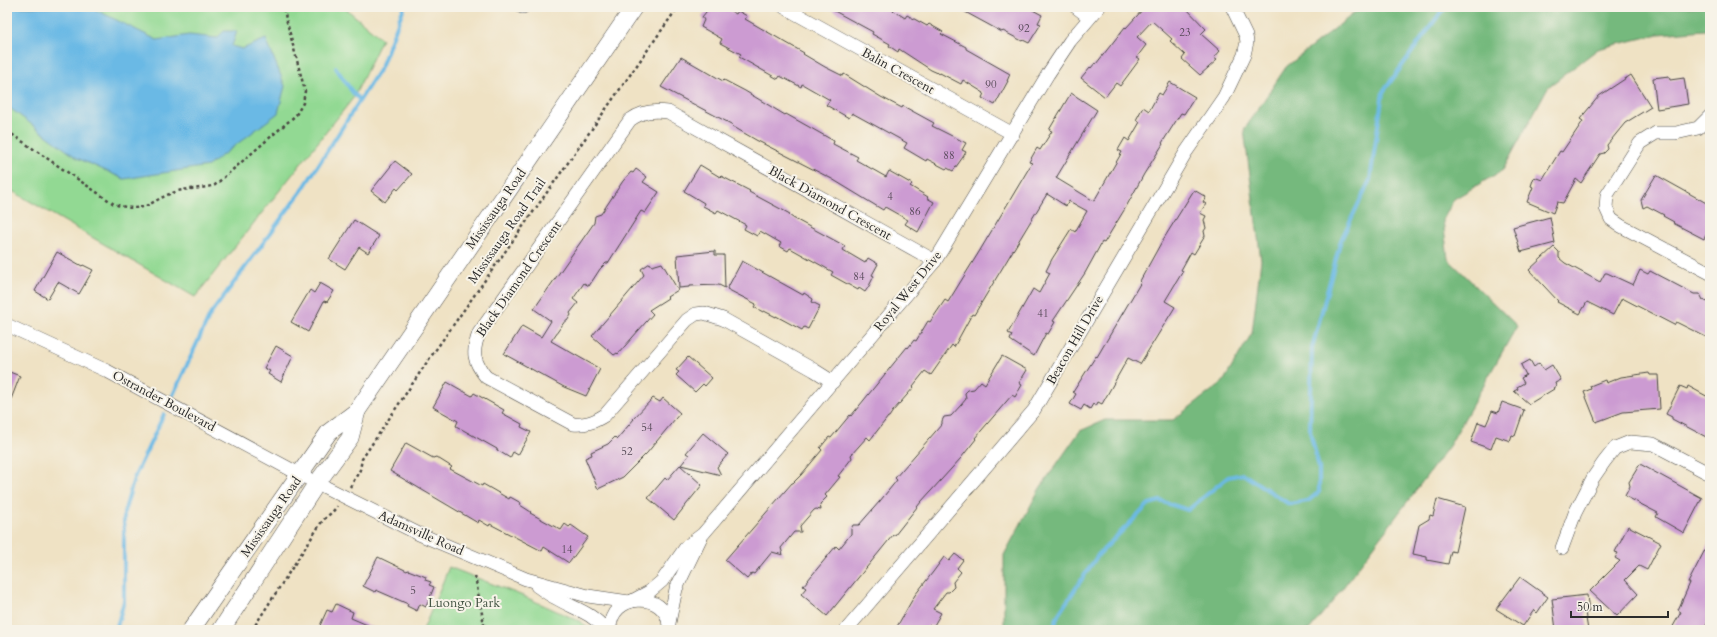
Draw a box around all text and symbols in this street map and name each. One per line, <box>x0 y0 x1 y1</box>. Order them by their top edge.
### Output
house number: 92 <box>1018 21 1030 36</box>
house number: 23 <box>1179 25 1191 40</box>
street label: Balin Crescent <box>858 44 938 98</box>
house number: 90 <box>985 77 997 92</box>
house number: 88 <box>943 148 955 163</box>
street label: Black Diamond Crescent <box>765 162 895 244</box>
street label: Mississauga Road <box>461 165 531 253</box>
street label: Mississauga Road Trail <box>464 174 551 287</box>
house number: 4 <box>887 189 893 204</box>
house number: 86 <box>909 204 921 219</box>
street label: Black Diamond Crescent <box>472 217 566 341</box>
street label: Royal West Drive <box>870 247 946 335</box>
house number: 84 <box>853 269 865 284</box>
street label: Beacon Hill Drive <box>1042 292 1108 388</box>
house number: 41 <box>1037 306 1049 321</box>
street label: Ostrander Boulevard <box>109 366 219 436</box>
house number: 54 <box>641 420 653 435</box>
house number: 52 <box>621 444 633 459</box>
street label: Mississauga Road <box>236 473 306 561</box>
street label: Adamsville Road <box>375 506 467 560</box>
house number: 14 <box>561 542 573 557</box>
house number: 5 <box>410 583 416 598</box>
scale bar <box>1571 593 1668 619</box>
park label: Luongo Park <box>428 594 500 612</box>
text: 50 m <box>1577 599 1604 615</box>

